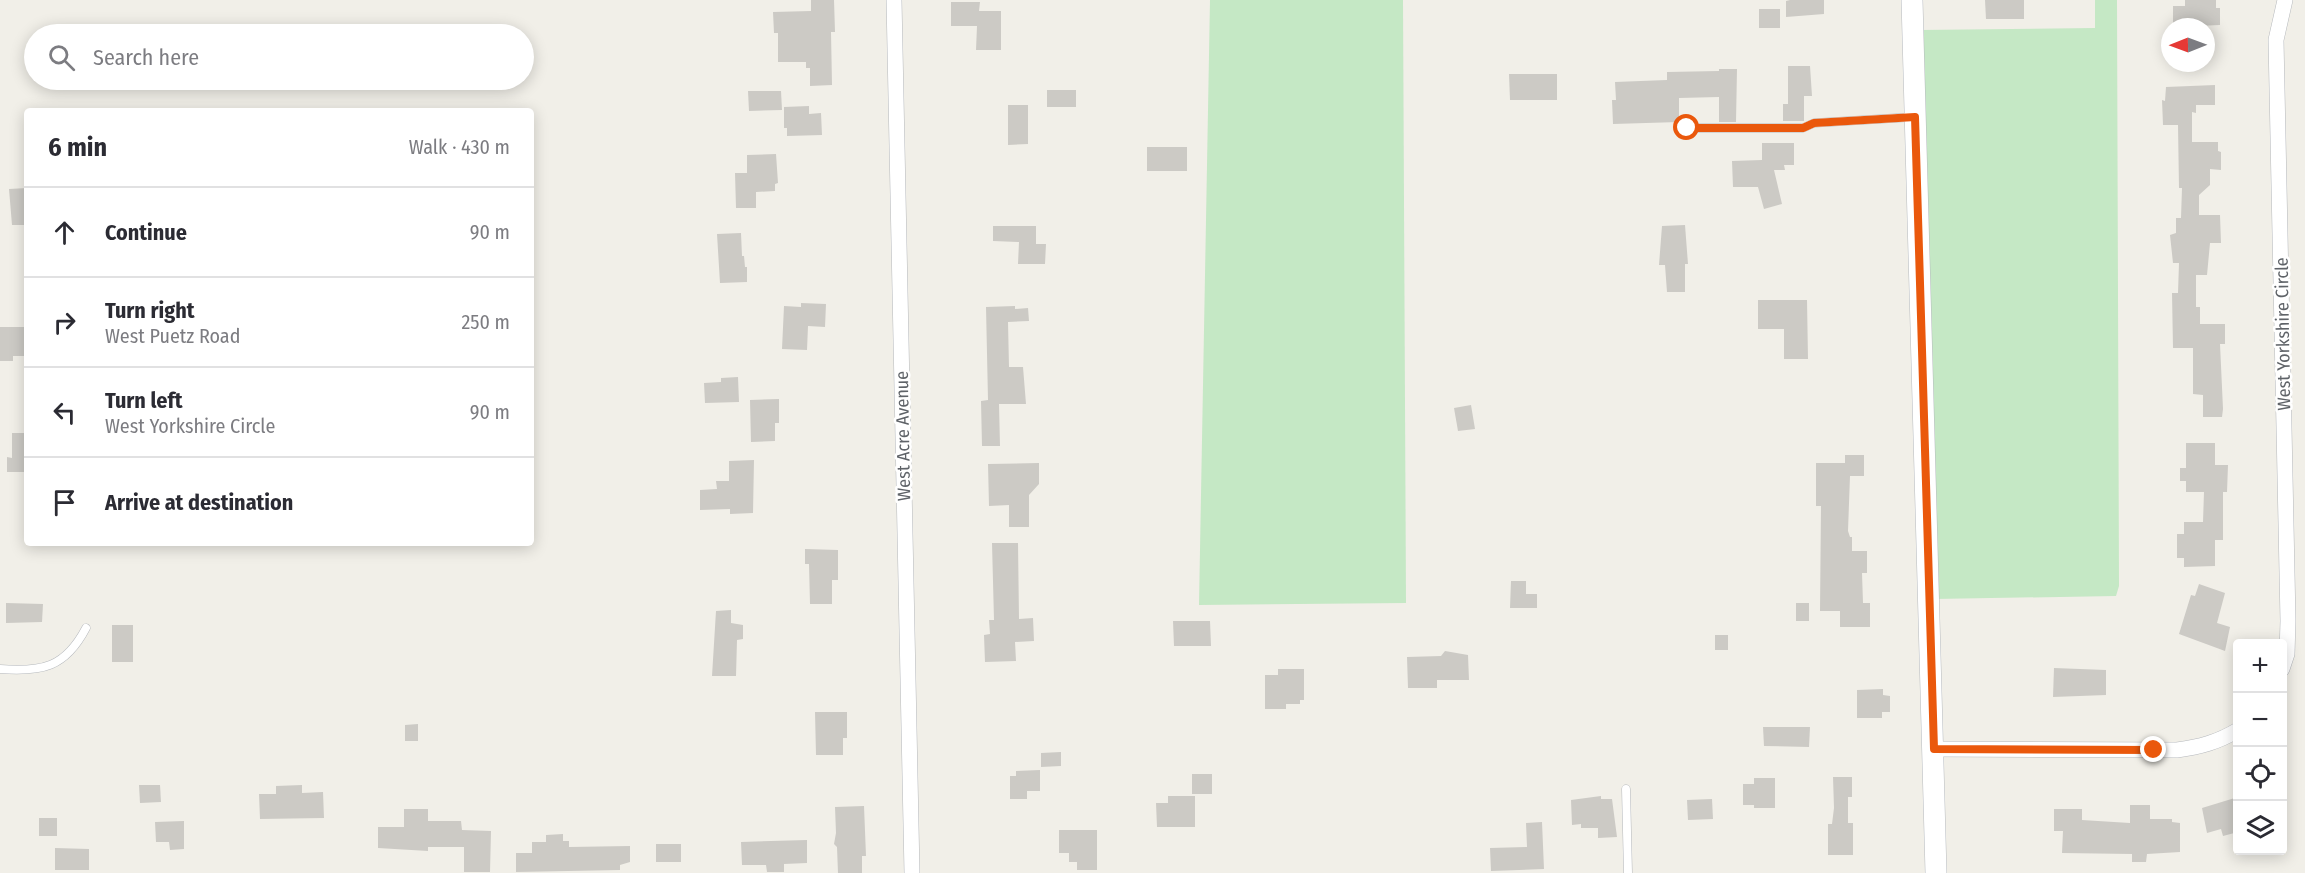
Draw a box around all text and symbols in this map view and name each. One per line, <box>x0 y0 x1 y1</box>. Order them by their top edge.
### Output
north arrow <box>2161 18 2215 72</box>
search box <box>24 24 534 90</box>
icon: search <box>45 41 78 74</box>
text: Search here <box>93 44 199 71</box>
route start <box>1673 114 1699 140</box>
text: 6 min <box>48 132 107 163</box>
text: Walk · 430 m <box>409 135 510 159</box>
icon: ahead <box>48 216 81 249</box>
text: Continue <box>105 219 187 246</box>
text: 90 m <box>470 220 510 244</box>
street label: West Yorkshire Circle <box>2271 257 2295 411</box>
text: Turn right <box>105 297 194 324</box>
icon: right <box>48 306 81 339</box>
text: 250 m <box>462 310 510 334</box>
text: West Puetz Road <box>105 324 240 348</box>
street label: West Acre Avenue <box>891 371 915 501</box>
text: Turn left <box>105 387 183 414</box>
icon: left <box>48 396 81 429</box>
text: 90 m <box>470 400 510 424</box>
text: West Yorkshire Circle <box>105 414 275 438</box>
icon: arrive <box>48 486 81 519</box>
text: Arrive at destination <box>105 489 293 516</box>
map controls <box>2233 639 2287 855</box>
button: + <box>2233 639 2287 693</box>
button: − <box>2233 693 2287 747</box>
route end <box>2140 736 2166 762</box>
button: locate <box>2233 747 2287 801</box>
button: layers <box>2233 801 2287 855</box>

